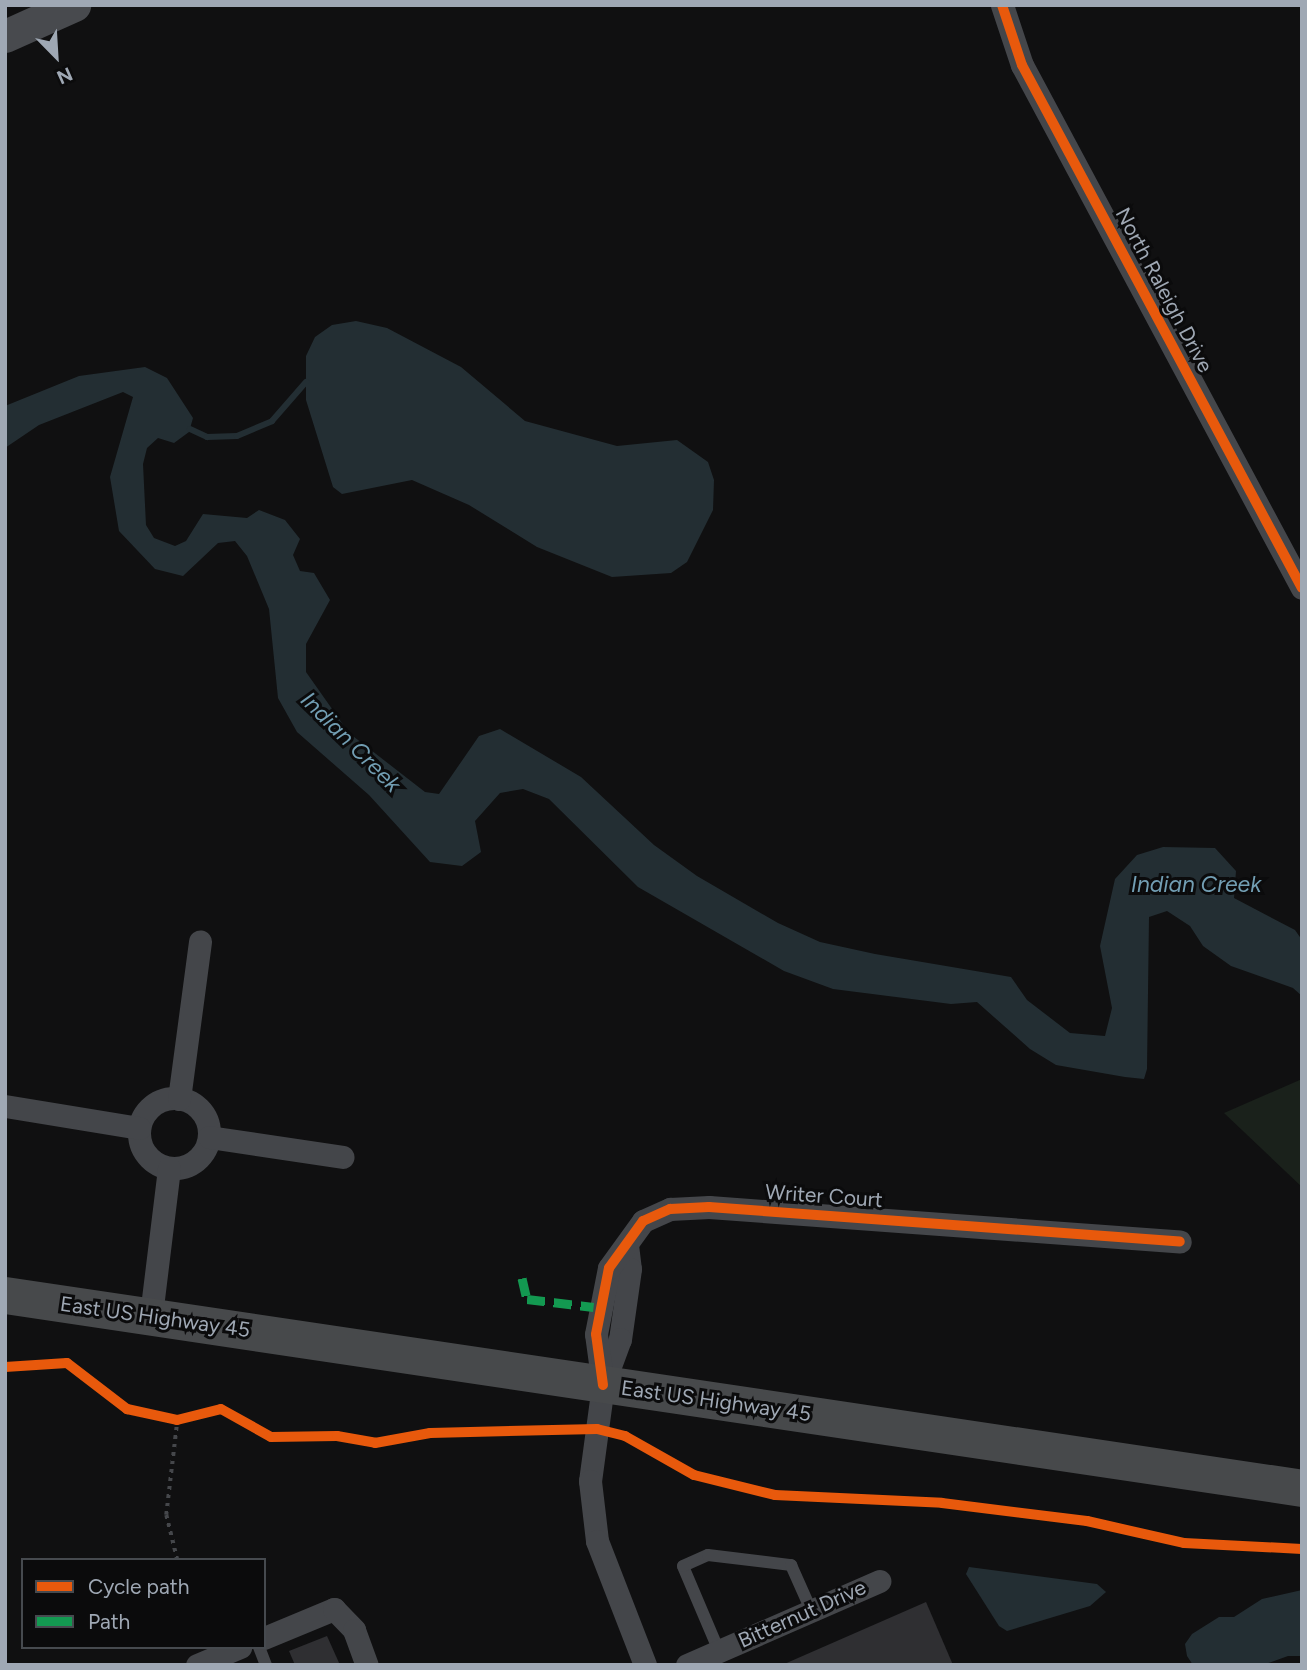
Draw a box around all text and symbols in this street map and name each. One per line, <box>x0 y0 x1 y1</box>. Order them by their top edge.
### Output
north arrow <box>21 21 91 91</box>
text: N <box>53 62 76 89</box>
street label: North Raleigh Drive <box>1110 203 1218 377</box>
water label: Indian Creek <box>295 686 407 798</box>
water label: Indian Creek <box>1131 870 1261 898</box>
street label: Writer Court <box>764 1179 884 1213</box>
street label: East US Highway 45 <box>58 1291 252 1343</box>
street label: East US Highway 45 <box>619 1375 813 1427</box>
legend <box>21 1558 266 1649</box>
text: Cycle path <box>88 1574 189 1599</box>
street label: Bitternut Drive <box>734 1575 870 1653</box>
text: Path <box>88 1609 130 1634</box>

